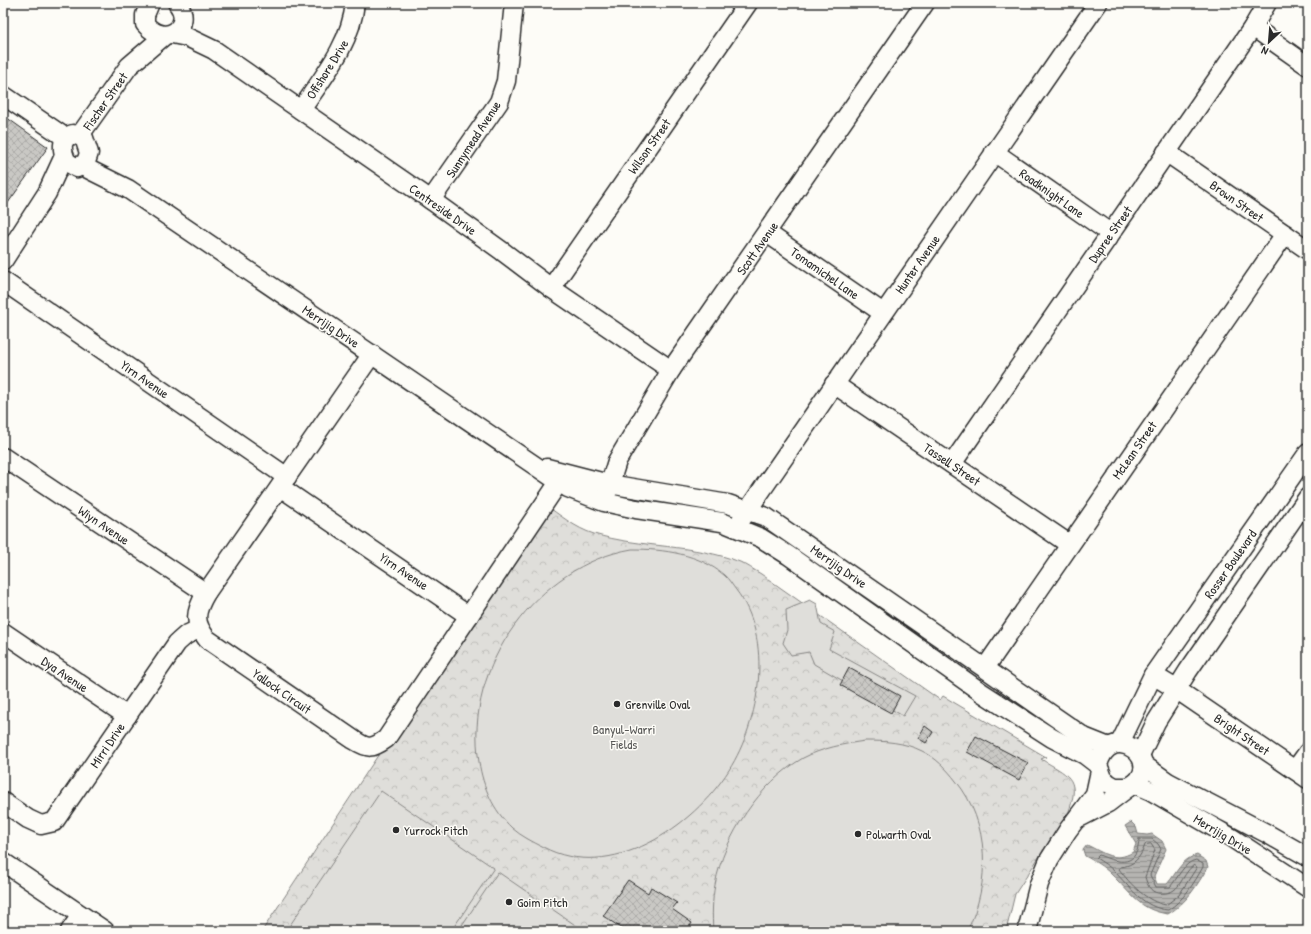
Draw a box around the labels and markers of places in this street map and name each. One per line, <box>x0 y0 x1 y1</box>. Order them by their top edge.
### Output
place label: Grenville Oval <box>625 695 691 713</box>
marker: Grenville Oval <box>612 699 622 709</box>
place label: Yurrock Pitch <box>404 821 468 839</box>
marker: Yurrock Pitch <box>391 825 401 835</box>
place label: Polwarth Oval <box>866 825 932 843</box>
marker: Polwarth Oval <box>853 829 863 839</box>
place label: Goim Pitch <box>517 893 568 911</box>
marker: Goim Pitch <box>504 897 514 907</box>

